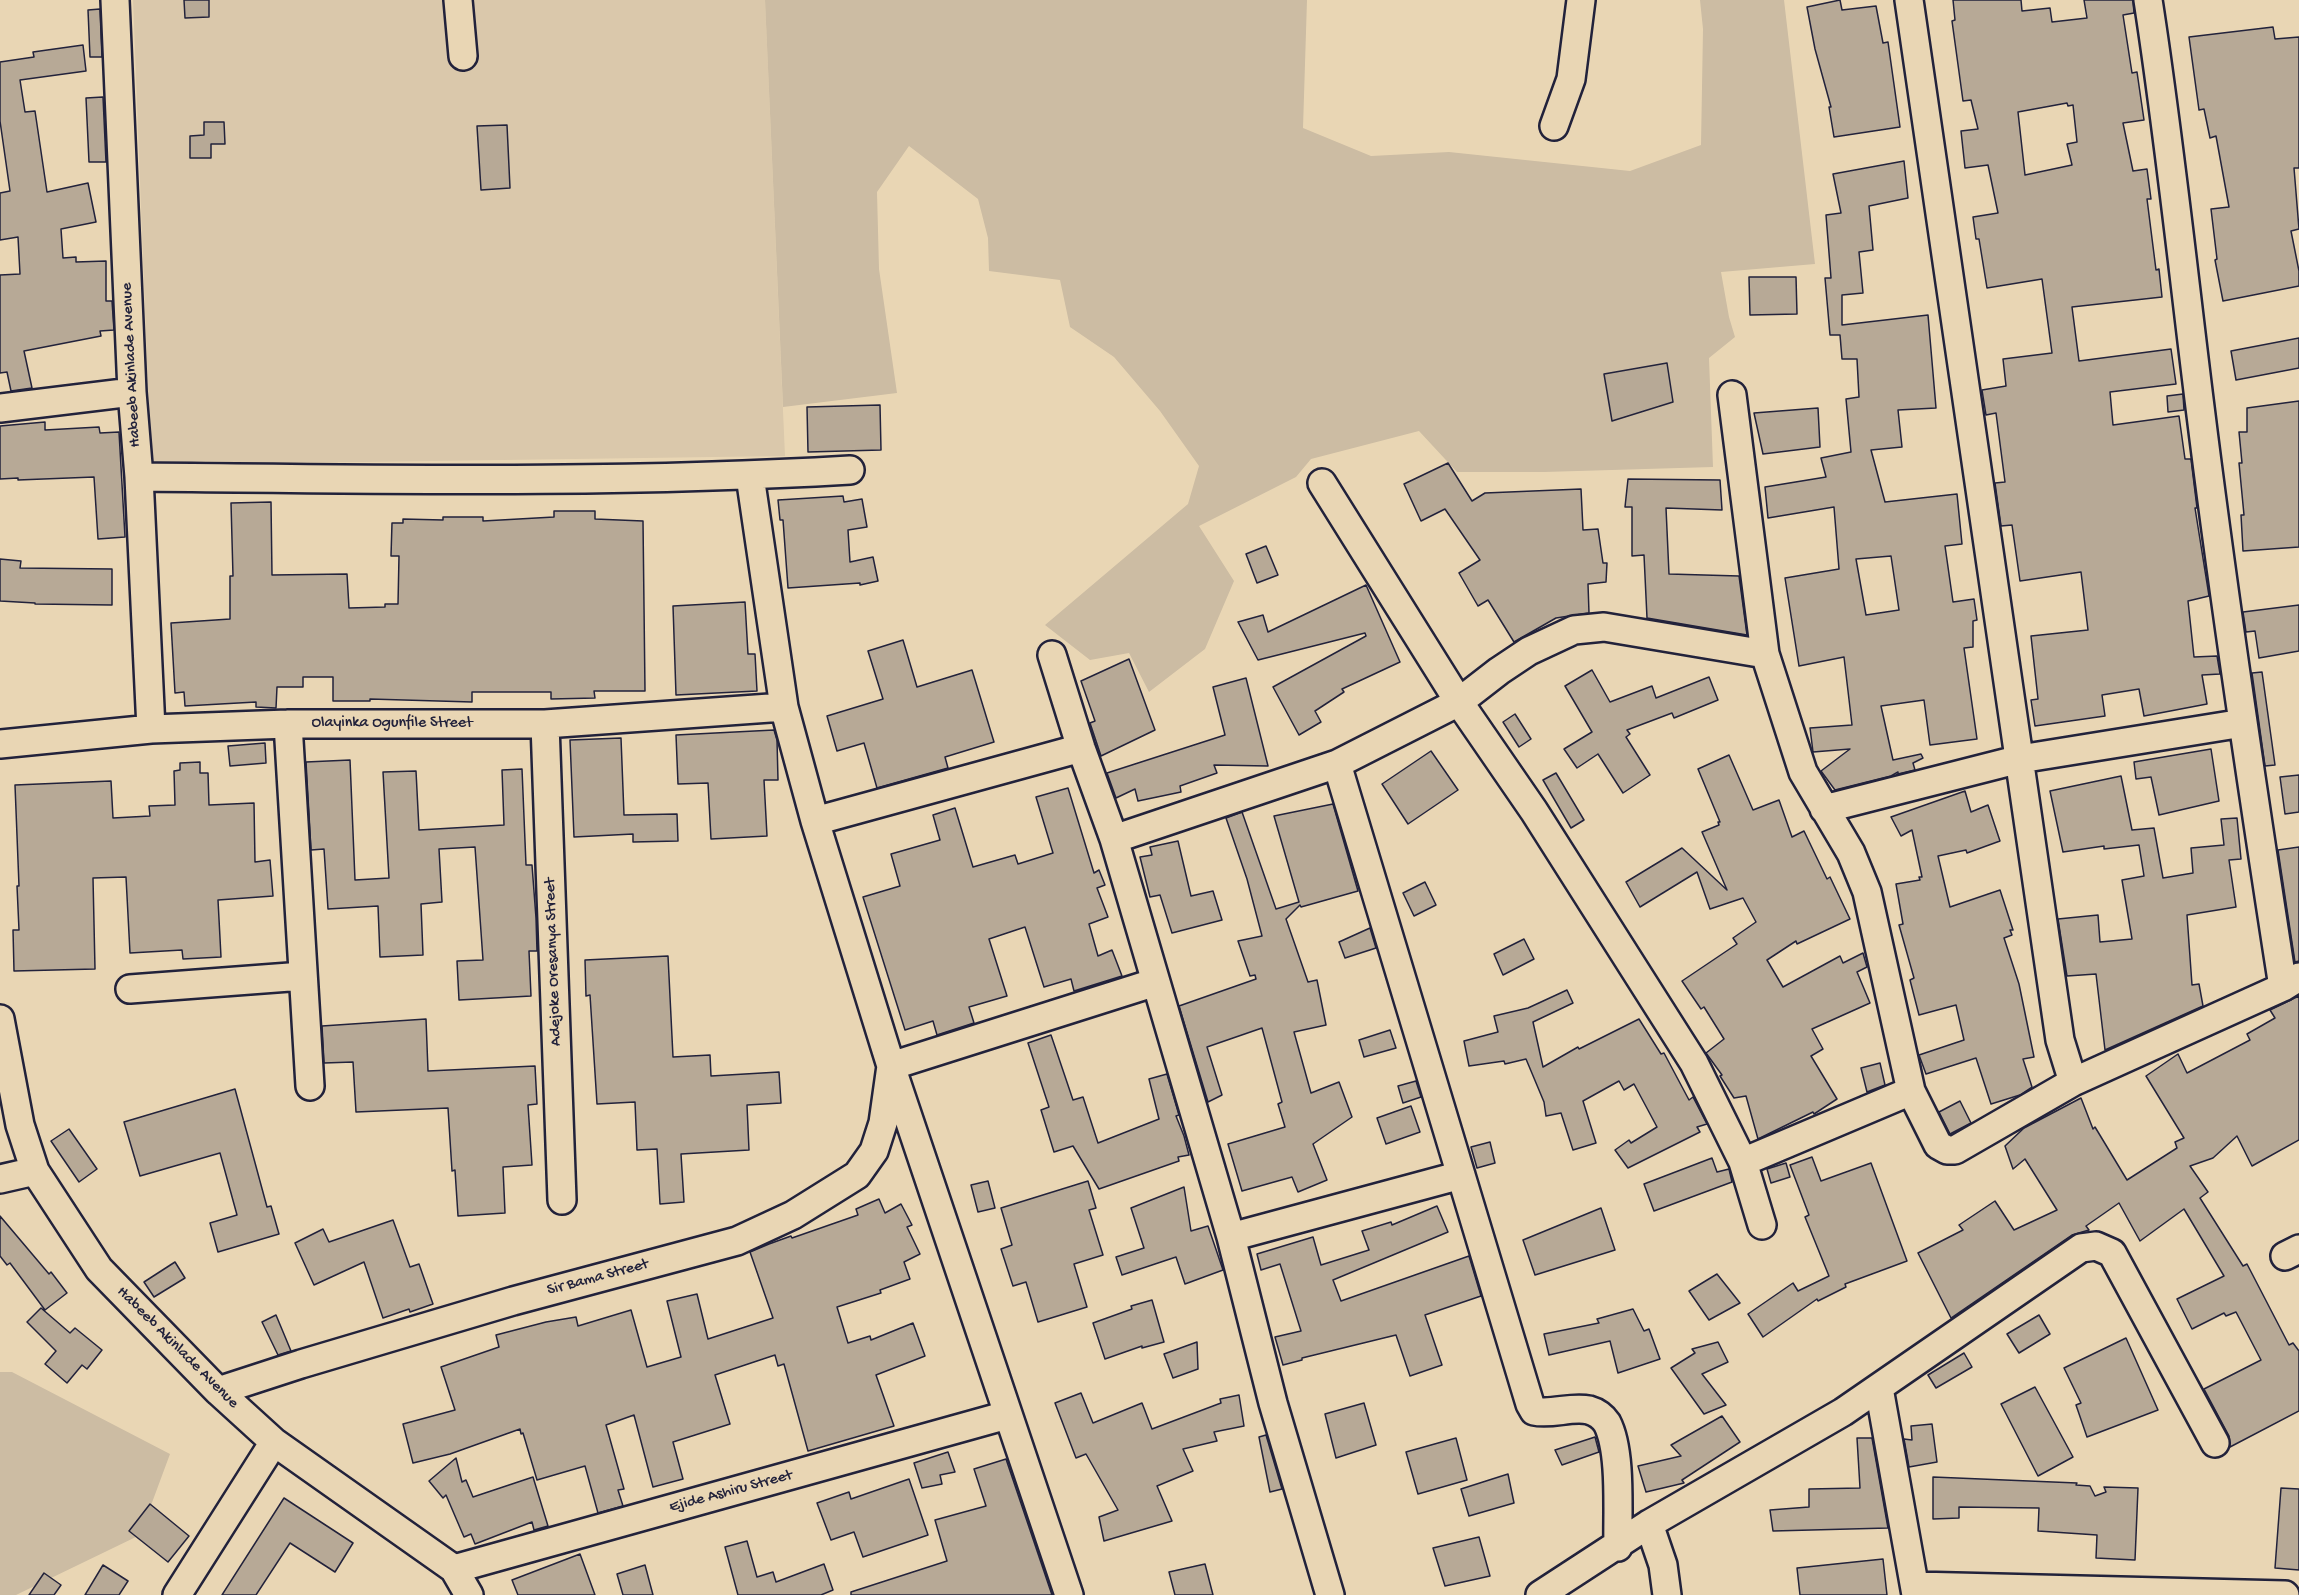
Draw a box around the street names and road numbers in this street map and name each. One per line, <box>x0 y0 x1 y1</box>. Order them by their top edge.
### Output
street label: Habeeb Akinlade Avenue <box>118 282 146 448</box>
street label: Olayinka Ogunfile Street <box>311 714 473 734</box>
street label: Adejoke Oresanya Street <box>541 878 567 1046</box>
street label: Sir Bama Street <box>545 1255 651 1301</box>
street label: Habeeb Akinlade Avenue <box>112 1283 242 1413</box>
street label: Ejide Ashiru Street <box>667 1466 795 1518</box>

